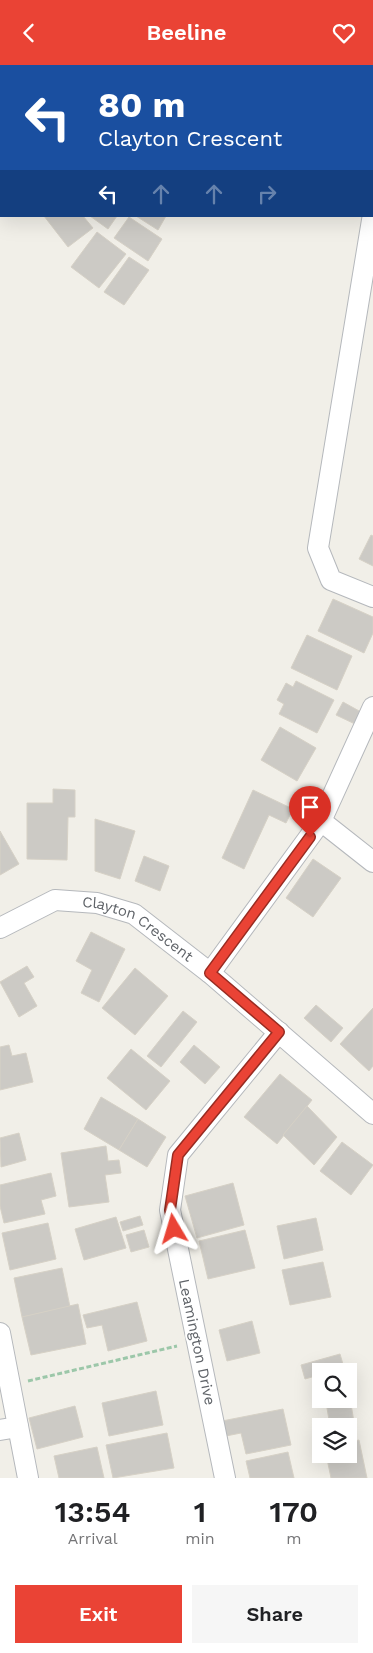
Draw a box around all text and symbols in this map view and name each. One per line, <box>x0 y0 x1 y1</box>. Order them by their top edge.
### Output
icon: back <box>15 19 43 47</box>
icon: heart <box>330 19 358 47</box>
text: Beeline <box>147 20 226 45</box>
text: 80 m <box>98 84 185 126</box>
icon: left <box>15 85 80 150</box>
text: Clayton Crescent <box>98 126 282 151</box>
icon: left <box>94 180 122 208</box>
icon: ahead <box>147 180 175 208</box>
icon: ahead <box>200 180 228 208</box>
icon: right <box>253 180 281 208</box>
pin <box>289 786 331 837</box>
icon: arrive <box>296 793 324 821</box>
street label: Clayton Crescent <box>82 893 197 966</box>
position arrow <box>147 1202 199 1254</box>
street label: Leamington Drive <box>175 1277 219 1407</box>
map controls <box>312 1363 357 1463</box>
button: search <box>312 1363 357 1408</box>
button: layers <box>312 1418 357 1463</box>
text: 13:54 <box>55 1494 130 1529</box>
text: 1 <box>194 1494 206 1529</box>
text: 170 <box>270 1494 318 1529</box>
text: Arrival <box>68 1529 118 1548</box>
text: min <box>185 1529 215 1548</box>
text: m <box>286 1529 301 1548</box>
button: Exit <box>15 1585 182 1643</box>
button: Share <box>192 1585 358 1643</box>

